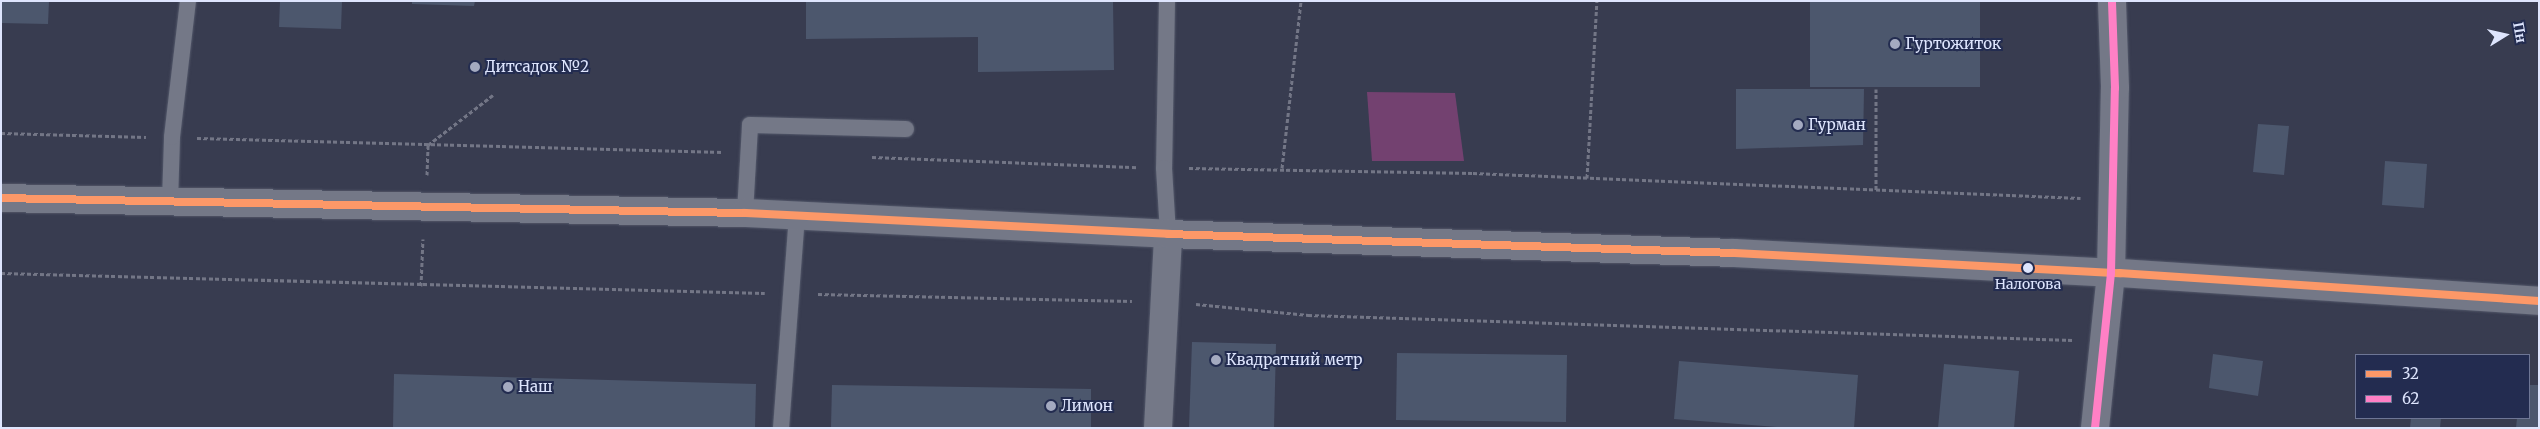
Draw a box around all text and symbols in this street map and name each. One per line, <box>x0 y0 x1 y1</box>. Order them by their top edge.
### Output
north arrow <box>2480 10 2530 60</box>
text: Пн <box>2509 20 2530 44</box>
place label: Гуртожиток <box>1905 35 2001 53</box>
marker: Гуртожиток <box>1889 38 1901 50</box>
place label: Дитсадок №2 <box>485 58 589 76</box>
marker: Дитсадок №2 <box>469 61 481 73</box>
place label: Гурман <box>1808 116 1866 134</box>
marker: Гурман <box>1792 119 1804 131</box>
marker: Налогова <box>2023 263 2033 273</box>
place label: Налогова <box>1995 276 2061 292</box>
place label: Квадратний метр <box>1226 351 1362 369</box>
marker: Квадратний метр <box>1210 354 1222 366</box>
legend <box>2355 354 2530 419</box>
text: 32 <box>2402 364 2419 383</box>
place label: Наш <box>518 378 552 396</box>
marker: Наш <box>502 381 514 393</box>
text: 62 <box>2402 389 2419 408</box>
place label: Лимон <box>1061 397 1113 415</box>
marker: Лимон <box>1045 400 1057 412</box>

